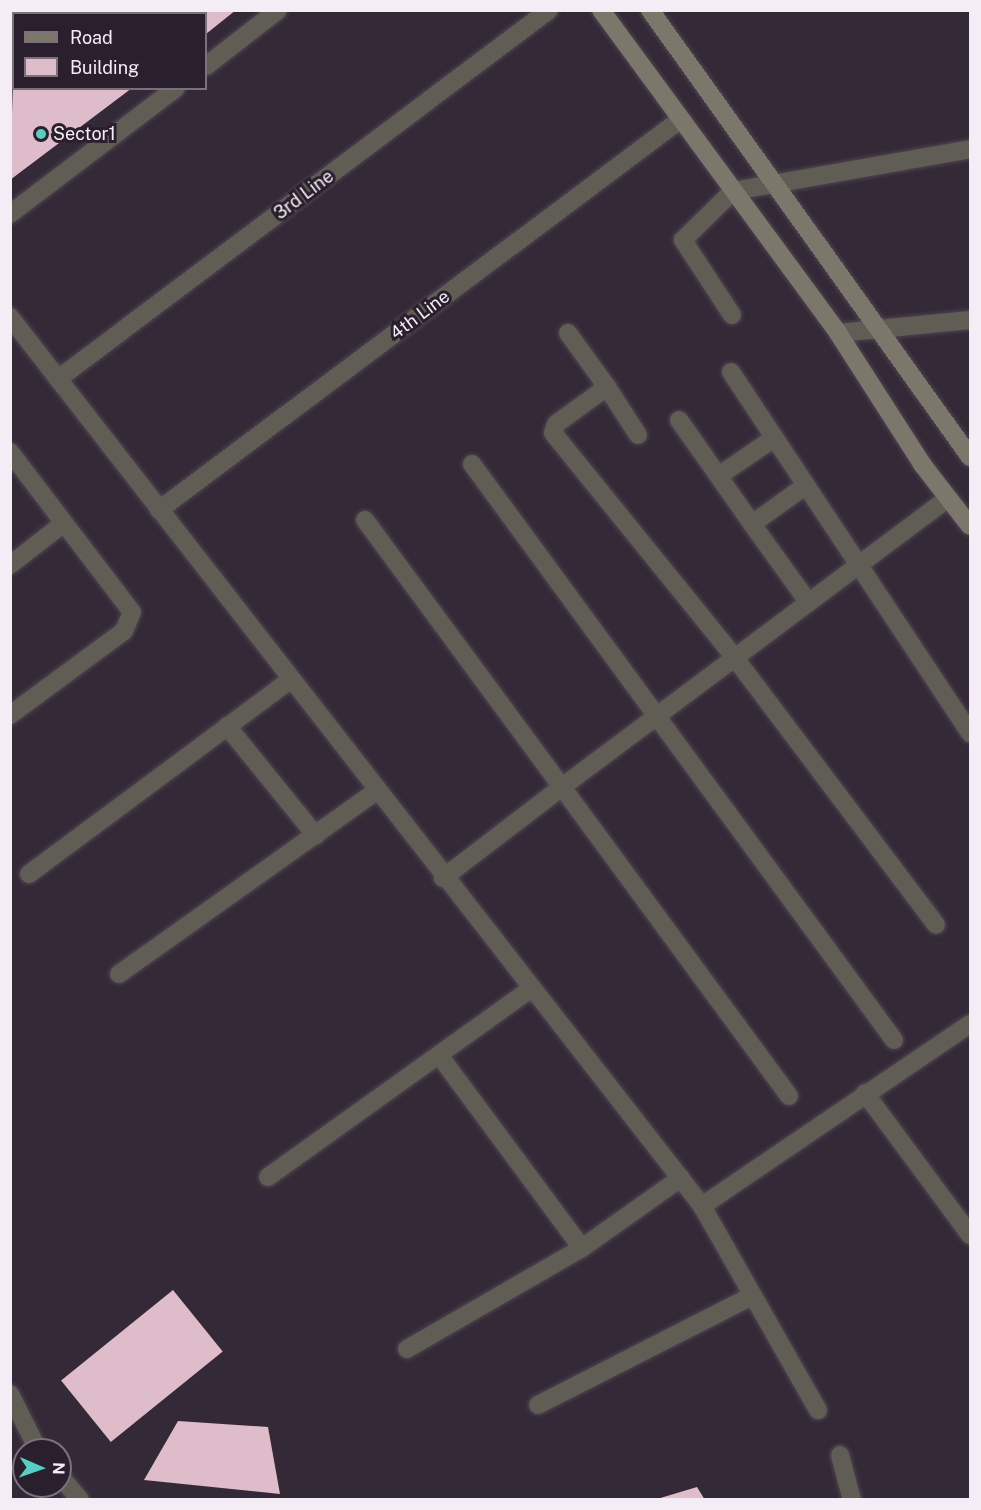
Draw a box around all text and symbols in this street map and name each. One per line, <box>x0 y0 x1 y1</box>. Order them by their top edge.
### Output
legend <box>12 12 207 90</box>
text: Road <box>70 27 113 48</box>
text: Building <box>70 57 139 78</box>
place label: Sector1 <box>53 123 116 145</box>
marker: Sector1 <box>34 127 48 141</box>
street label: 3rd Line <box>270 166 338 224</box>
street label: 4th Line <box>386 286 454 344</box>
north arrow <box>12 1438 72 1498</box>
text: N <box>49 1462 68 1475</box>

